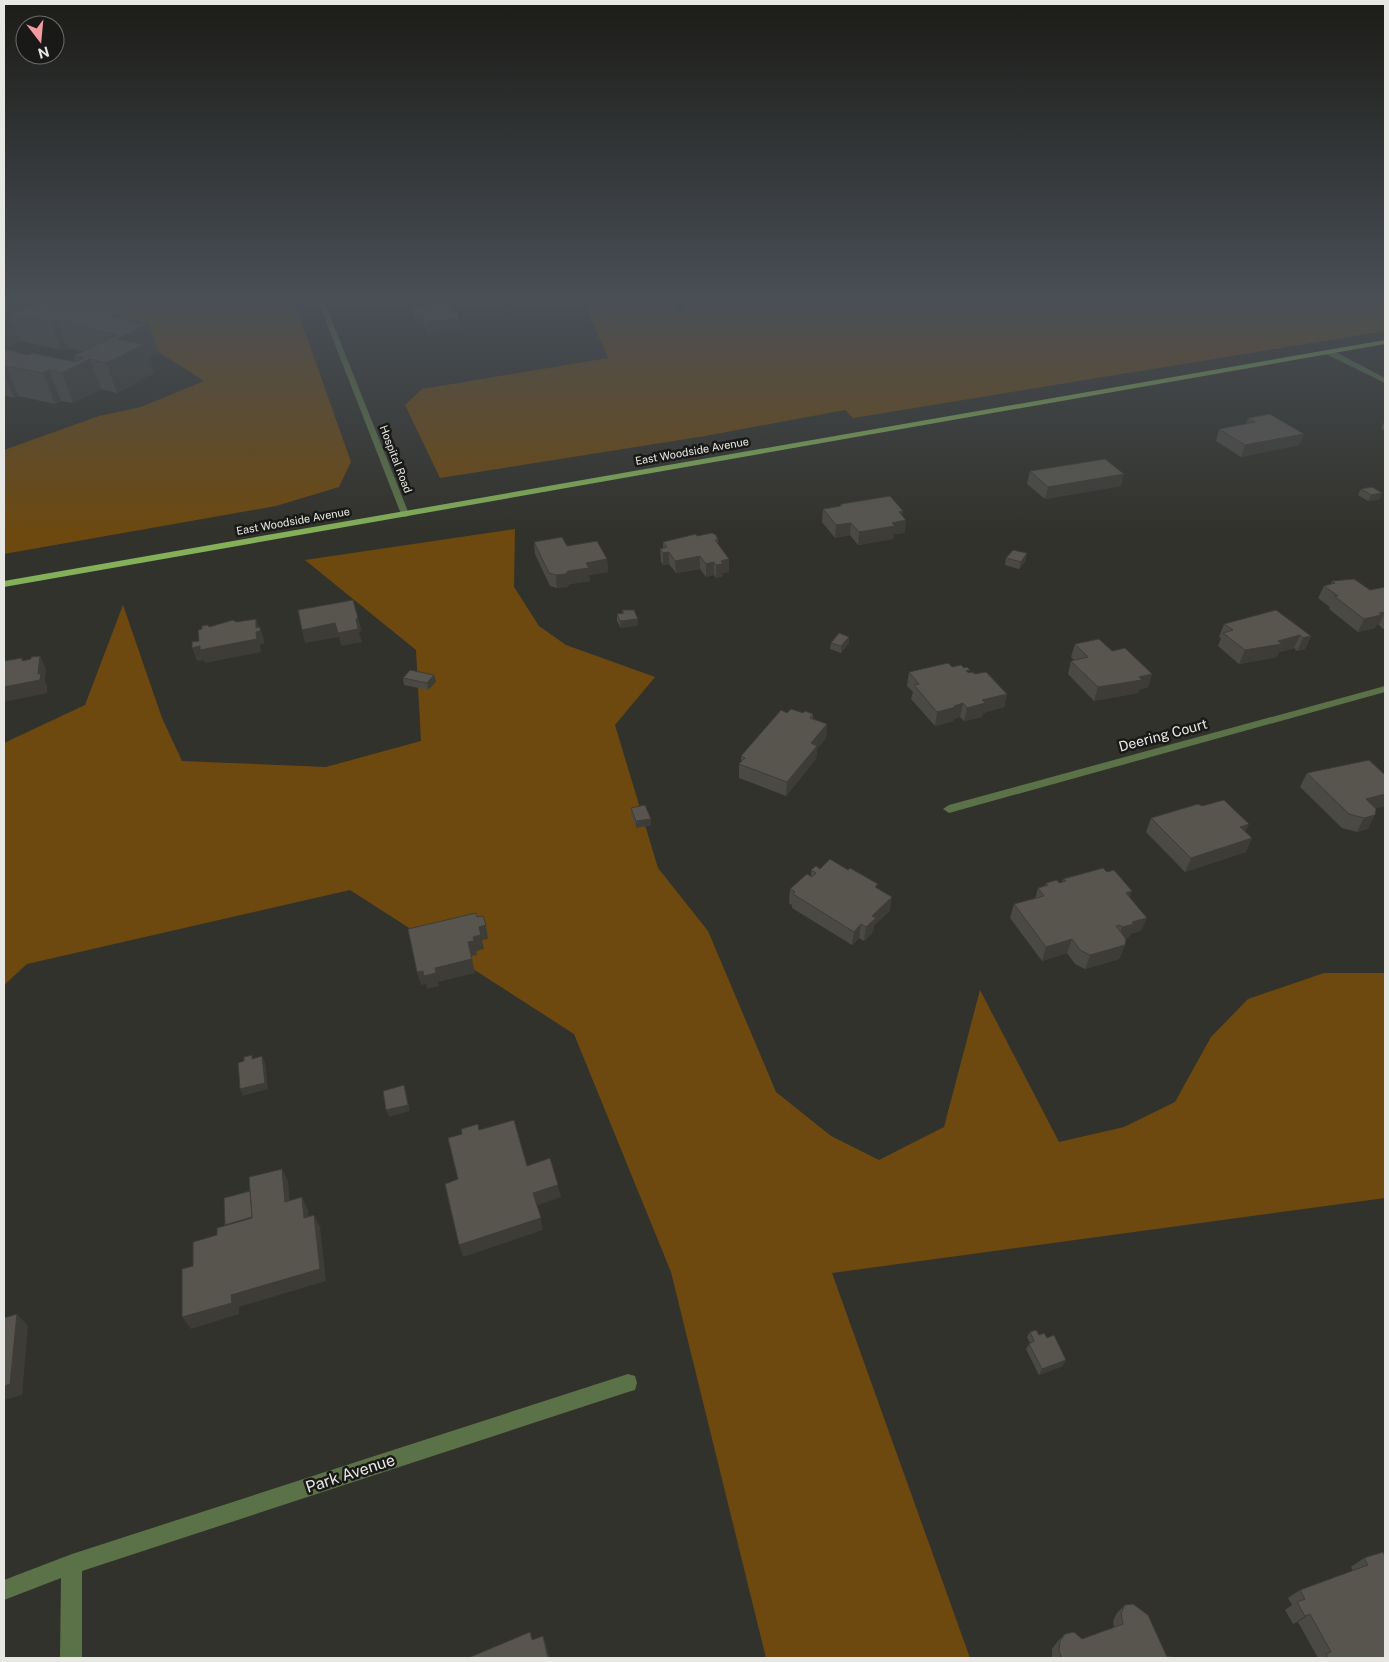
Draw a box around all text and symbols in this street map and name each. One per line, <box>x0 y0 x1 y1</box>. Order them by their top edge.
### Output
north arrow <box>15 15 65 65</box>
text: N <box>36 43 51 62</box>
street label: Hospital Road <box>378 423 414 495</box>
street label: East Woodside Avenue <box>634 435 750 467</box>
street label: East Woodside Avenue <box>235 505 351 537</box>
street label: Deering Court <box>1117 715 1209 755</box>
street label: Park Avenue <box>303 1450 397 1497</box>

